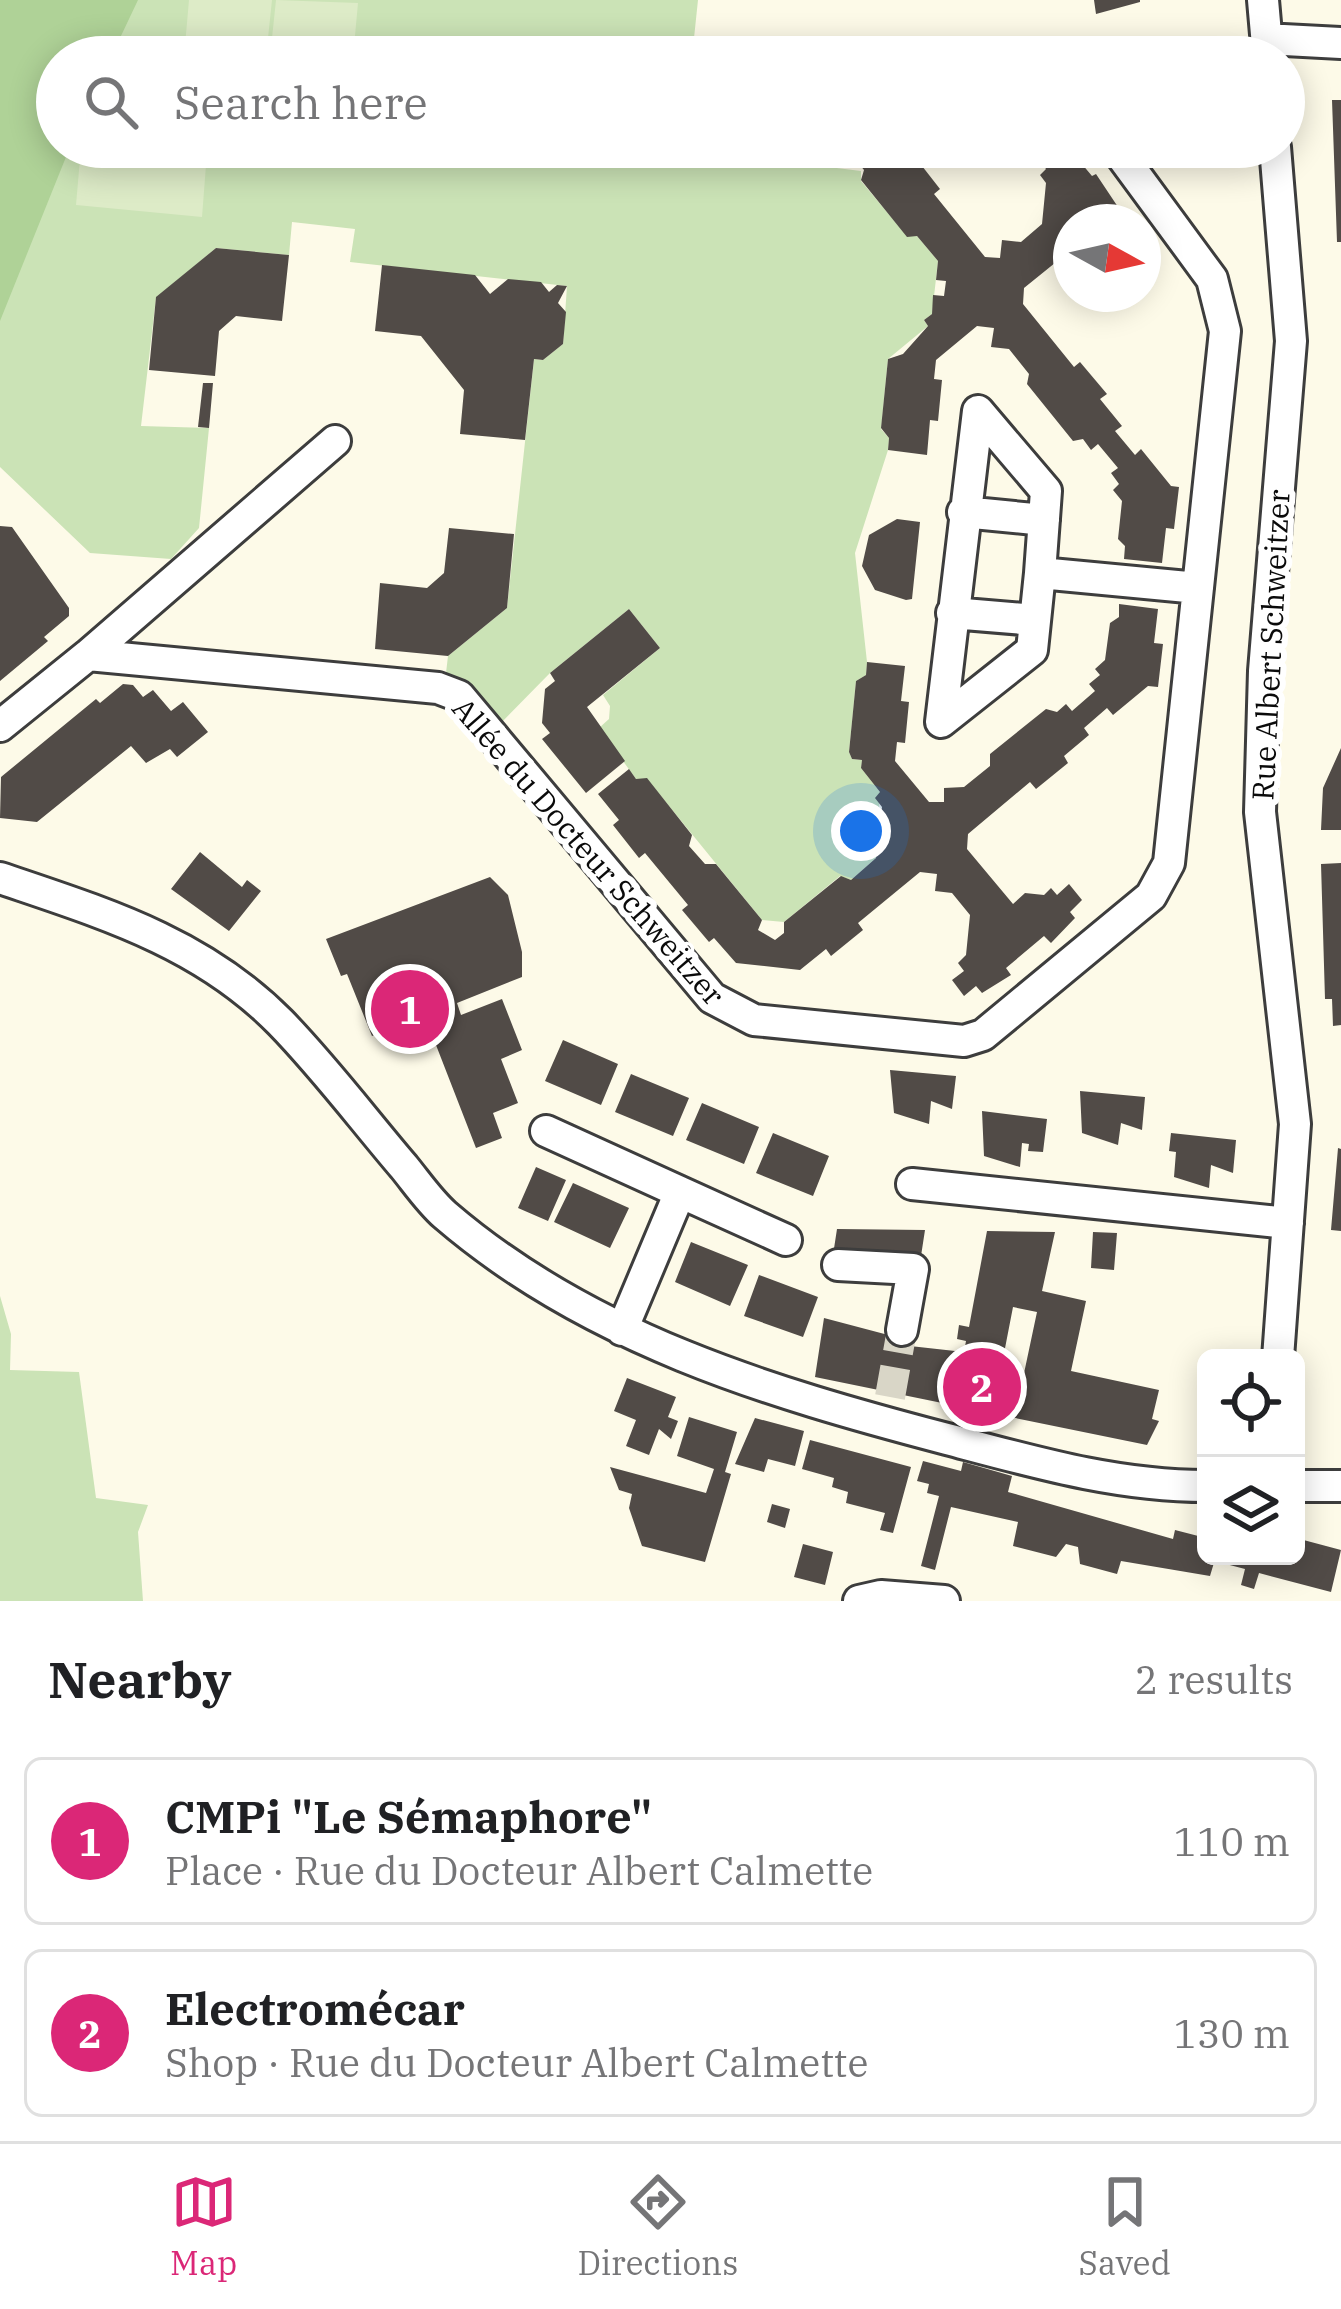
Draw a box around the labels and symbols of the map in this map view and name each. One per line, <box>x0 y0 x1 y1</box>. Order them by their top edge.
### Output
north arrow <box>1053 204 1161 312</box>
street label: Rue Albert Schweitzer <box>1242 488 1298 802</box>
street label: Allée du Docteur Schweitzer <box>445 689 733 1013</box>
your location <box>831 801 891 861</box>
pin: 1 <box>371 964 449 1054</box>
pin: 2 <box>943 1342 1021 1432</box>

